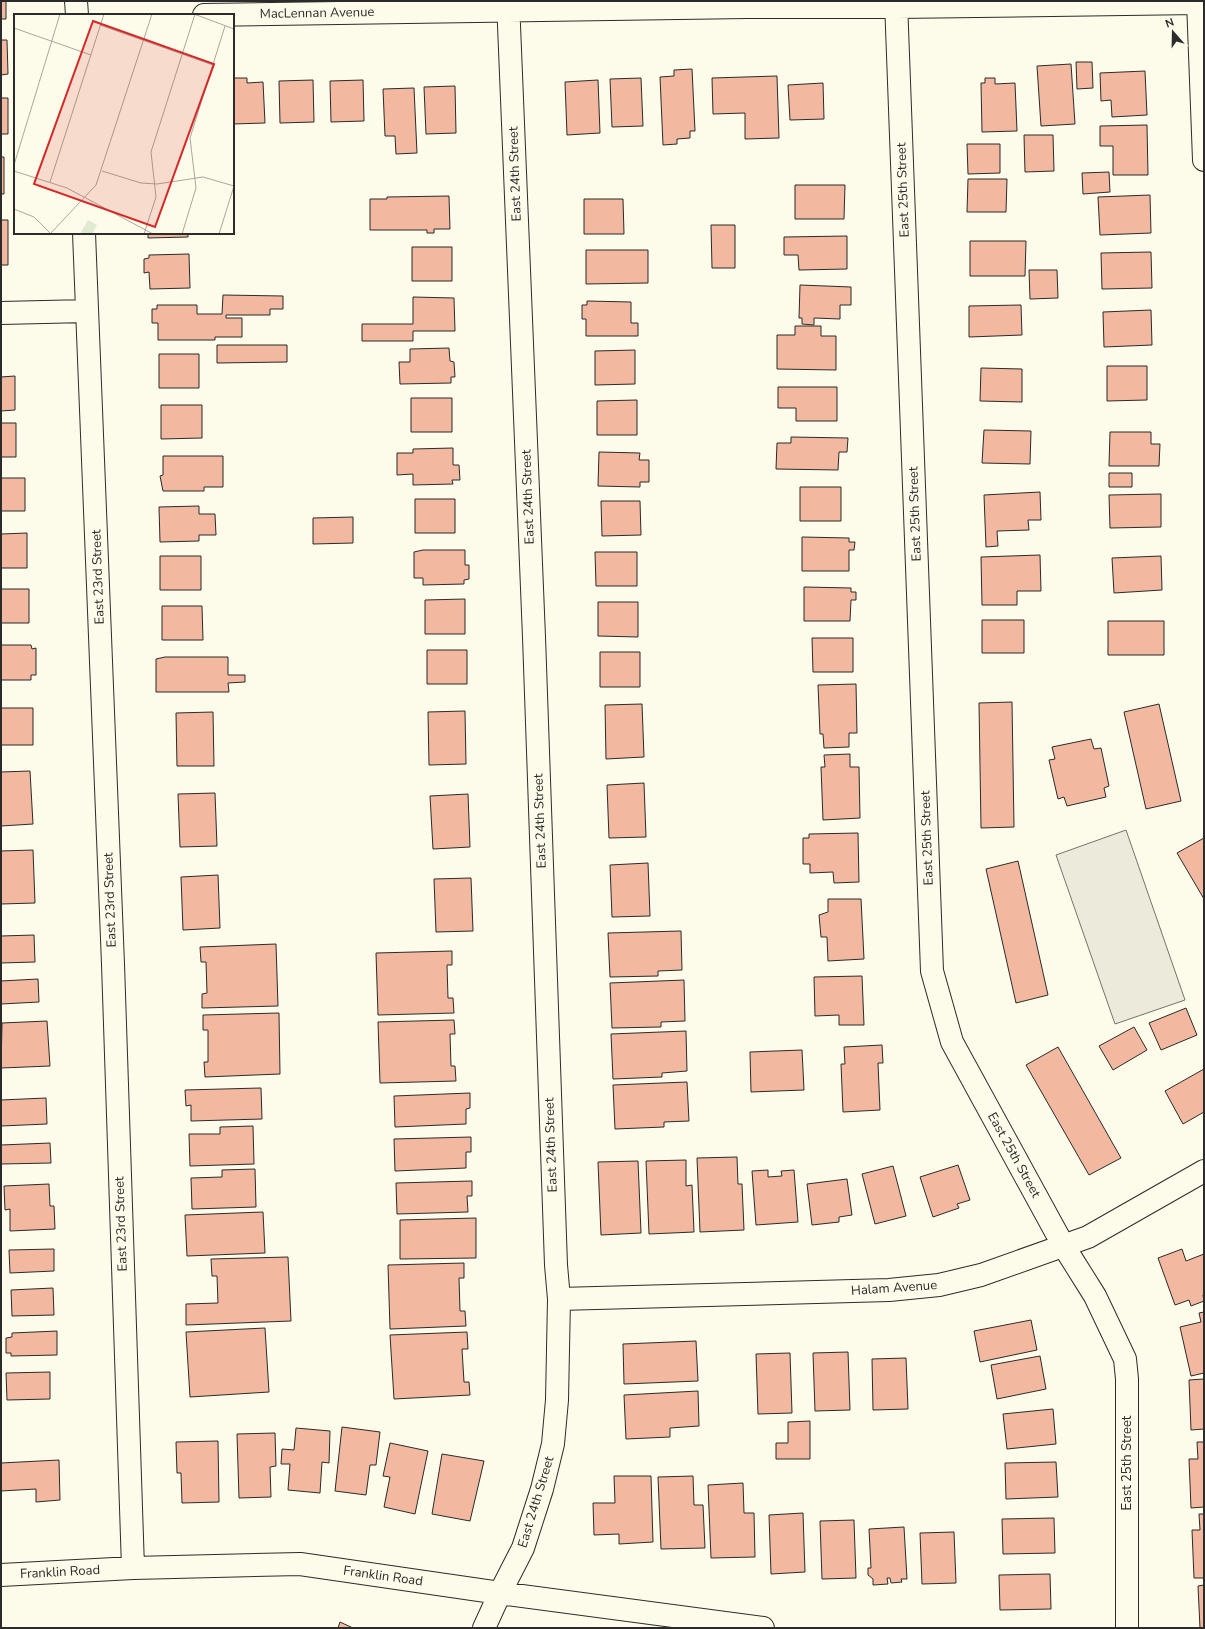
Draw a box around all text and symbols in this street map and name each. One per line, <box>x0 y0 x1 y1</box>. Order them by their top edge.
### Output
street label: MacLennan Avenue <box>260 3 375 23</box>
north arrow <box>1153 12 1193 52</box>
inset map <box>14 14 234 234</box>
text: N <box>1163 15 1176 32</box>
street label: East 24th Street <box>504 126 526 222</box>
street label: East 25th Street <box>892 142 914 238</box>
street label: East 24th Street <box>517 449 539 545</box>
street label: East 25th Street <box>904 466 926 562</box>
street label: East 23rd Street <box>87 529 109 625</box>
street label: East 24th Street <box>529 773 551 869</box>
street label: East 25th Street <box>916 790 938 886</box>
street label: East 23rd Street <box>99 852 121 948</box>
street label: East 24th Street <box>540 1097 562 1193</box>
street label: East 25th Street <box>983 1109 1045 1201</box>
street label: East 23rd Street <box>110 1176 132 1272</box>
street label: Halam Avenue <box>850 1276 938 1300</box>
street label: East 25th Street <box>1118 1415 1136 1510</box>
street label: East 24th Street <box>514 1454 559 1550</box>
street label: Franklin Road <box>19 1561 101 1583</box>
street label: Franklin Road <box>342 1562 424 1590</box>

